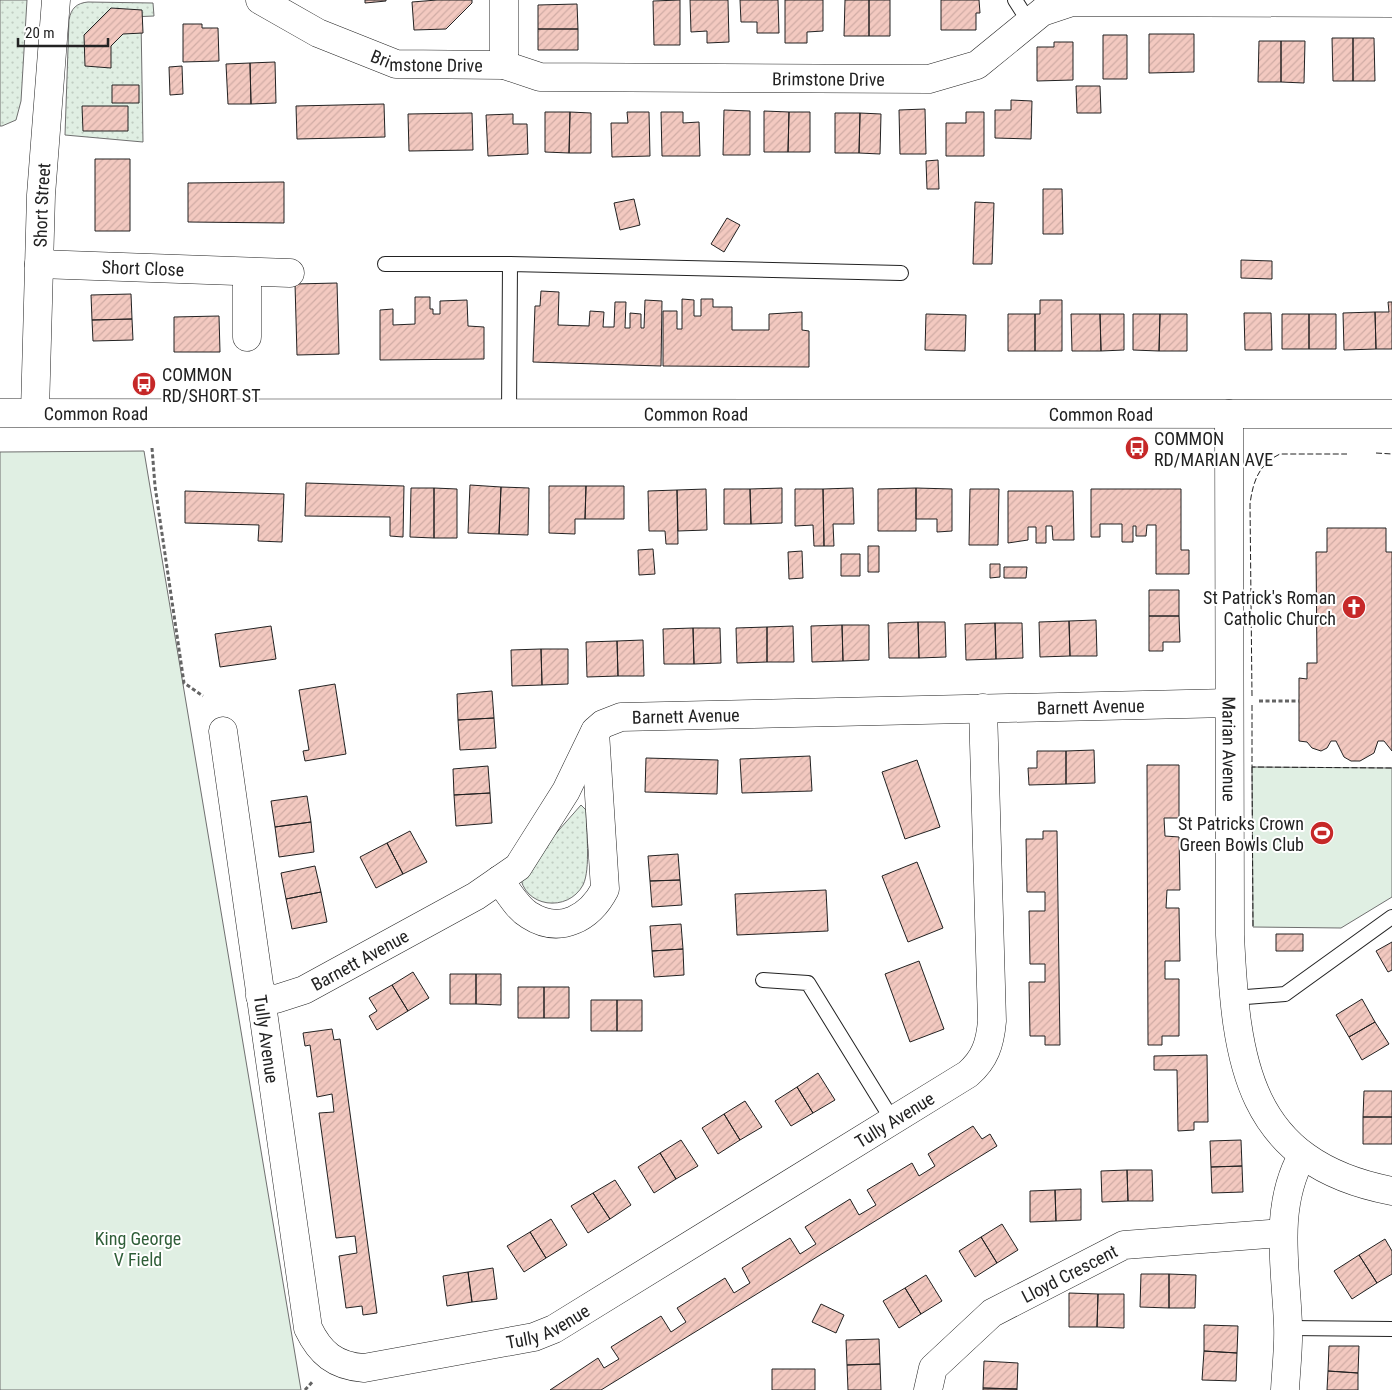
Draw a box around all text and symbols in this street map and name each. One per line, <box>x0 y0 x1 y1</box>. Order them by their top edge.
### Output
scale bar <box>18 15 108 47</box>
text: 20 m <box>25 24 55 42</box>
street label: Brimstone Drive <box>368 45 483 75</box>
street label: Brimstone Drive <box>772 68 885 89</box>
street label: Short Street <box>29 162 54 248</box>
street label: Short Close <box>101 256 185 280</box>
place label: COMMON RD/SHORT ST <box>162 364 261 406</box>
bus stop icon: COMMON RD/SHORT ST <box>131 371 157 397</box>
street label: Common Road <box>44 403 148 424</box>
street label: Common Road <box>644 403 748 424</box>
street label: Common Road <box>1049 403 1153 424</box>
place label: COMMON RD/MARIAN AVE <box>1154 428 1273 470</box>
bus stop icon: COMMON RD/MARIAN AVE <box>1124 435 1150 461</box>
place label: St Patrick's Roman Catholic Church <box>1203 587 1336 629</box>
church icon: St Patrick's Roman Catholic Church <box>1341 594 1367 620</box>
street label: Barnett Avenue <box>1037 694 1145 718</box>
street label: Marian Avenue <box>1219 696 1240 802</box>
street label: Barnett Avenue <box>632 704 740 727</box>
place label: St Patricks Crown Green Bowls Club <box>1178 813 1304 855</box>
sports icon: St Patricks Crown Green Bowls Club <box>1309 820 1335 846</box>
street label: Barnett Avenue <box>307 925 412 995</box>
street label: Tully Avenue <box>250 993 284 1084</box>
street label: Tully Avenue <box>851 1087 938 1152</box>
park label: King George V Field <box>95 1228 181 1270</box>
street label: Lloyd Crescent <box>1018 1240 1121 1307</box>
street label: Tully Avenue <box>504 1299 593 1352</box>

